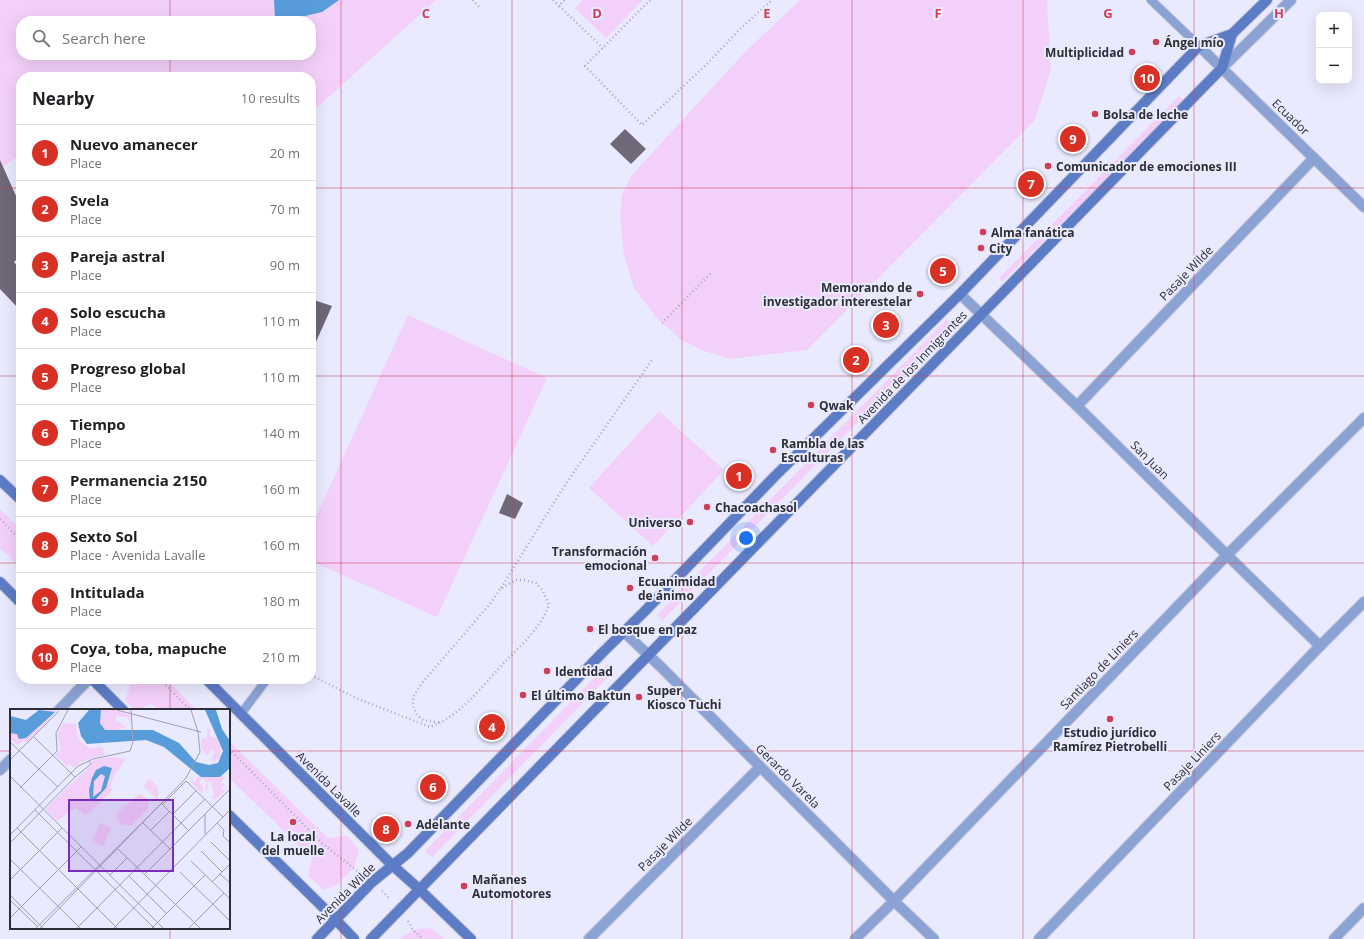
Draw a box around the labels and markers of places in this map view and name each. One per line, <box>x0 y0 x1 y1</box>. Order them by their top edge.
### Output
place label: Ángel mío <box>1164 34 1224 51</box>
marker: Ángel mío <box>1151 37 1161 47</box>
place label: Multiplicidad <box>1045 44 1124 61</box>
marker: Multiplicidad <box>1127 47 1137 57</box>
pin: 10 <box>1134 63 1160 93</box>
place label: Bolsa de leche <box>1103 106 1188 123</box>
marker: Bolsa de leche <box>1090 109 1100 119</box>
pin: 9 <box>1060 124 1086 154</box>
place label: Comunicador de emociones III <box>1056 158 1237 175</box>
marker: Comunicador de emociones III <box>1043 161 1053 171</box>
pin: 7 <box>1018 169 1044 199</box>
place label: Alma fanática <box>991 224 1074 241</box>
marker: Alma fanática <box>978 227 988 237</box>
place label: City <box>989 240 1013 257</box>
marker: City <box>976 243 986 253</box>
pin: 5 <box>930 256 956 286</box>
place label: Memorando de investigador interestelar <box>763 279 913 310</box>
marker: Memorando de investigador interestelar <box>915 289 925 299</box>
pin: 3 <box>873 310 899 340</box>
pin: 2 <box>843 345 869 375</box>
place label: Qwak <box>819 397 854 414</box>
marker: Qwak <box>806 400 816 410</box>
place label: Rambla de las Esculturas <box>781 435 864 466</box>
marker: Rambla de las Esculturas <box>768 445 778 455</box>
pin: 1 <box>726 461 752 491</box>
place label: Chacoachasol <box>715 499 797 516</box>
marker: Chacoachasol <box>702 502 712 512</box>
place label: Universo <box>629 514 682 531</box>
marker: Universo <box>685 517 695 527</box>
place label: Transformación emocional <box>552 543 647 574</box>
marker: Transformación emocional <box>650 553 660 563</box>
place label: Ecuanimidad de ánimo <box>638 573 715 604</box>
marker: Ecuanimidad de ánimo <box>625 583 635 593</box>
place label: El bosque en paz <box>598 621 697 638</box>
marker: El bosque en paz <box>585 624 595 634</box>
place label: Identidad <box>555 663 613 680</box>
marker: Identidad <box>542 666 552 676</box>
place label: Super Kiosco Tuchi <box>647 682 721 713</box>
place label: El último Baktun <box>531 687 631 704</box>
marker: El último Baktun <box>518 690 528 700</box>
marker: Super Kiosco Tuchi <box>634 692 644 702</box>
pin: 4 <box>479 712 505 742</box>
marker: Estudio jurídico Ramírez Pietrobelli <box>1105 714 1115 724</box>
place label: Estudio jurídico Ramírez Pietrobelli <box>1053 724 1167 755</box>
pin: 6 <box>420 772 446 802</box>
pin: 8 <box>373 814 399 844</box>
place label: Adelante <box>416 816 470 833</box>
marker: La local del muelle <box>288 817 298 827</box>
marker: Adelante <box>403 819 413 829</box>
place label: La local del muelle <box>262 828 324 859</box>
place label: Mañanes Automotores <box>472 871 551 902</box>
marker: Mañanes Automotores <box>459 881 469 891</box>

